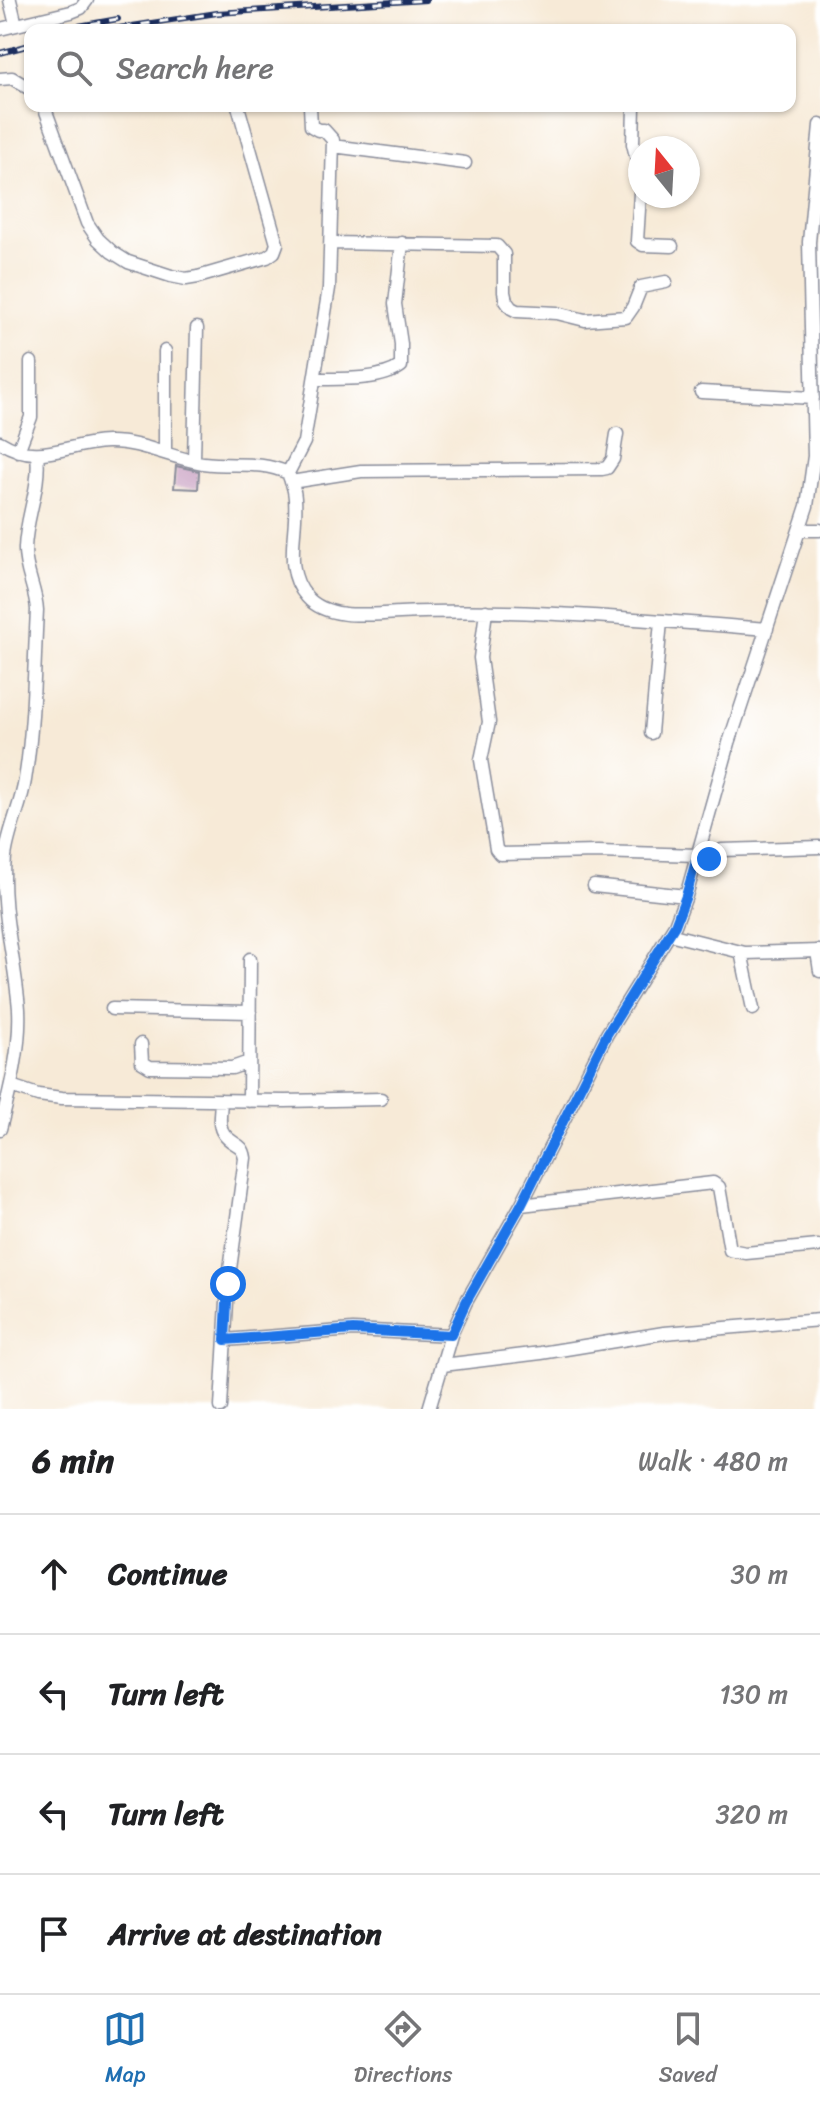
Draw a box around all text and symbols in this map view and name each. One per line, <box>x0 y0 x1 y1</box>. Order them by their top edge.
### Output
search box <box>24 24 796 112</box>
text: Search here <box>116 41 274 95</box>
icon: search <box>52 46 96 90</box>
north arrow <box>628 136 700 208</box>
route end <box>691 841 727 877</box>
route start <box>210 1266 246 1302</box>
text: 6 min <box>32 1431 114 1491</box>
text: Walk · 480 m <box>638 1438 788 1484</box>
text: Continue <box>108 1547 227 1601</box>
text: 30 m <box>731 1551 788 1597</box>
icon: ahead <box>32 1552 76 1596</box>
text: Turn left <box>108 1667 224 1721</box>
text: 130 m <box>719 1671 788 1717</box>
icon: left <box>32 1672 76 1716</box>
text: Turn left <box>108 1787 224 1841</box>
text: 320 m <box>716 1791 788 1837</box>
icon: left <box>32 1792 76 1836</box>
text: Arrive at destination <box>108 1907 382 1961</box>
icon: arrive <box>32 1912 76 1956</box>
tab: Map <box>103 2007 147 2094</box>
tab: Directions <box>354 2007 452 2094</box>
tab: Saved <box>659 2007 717 2094</box>

